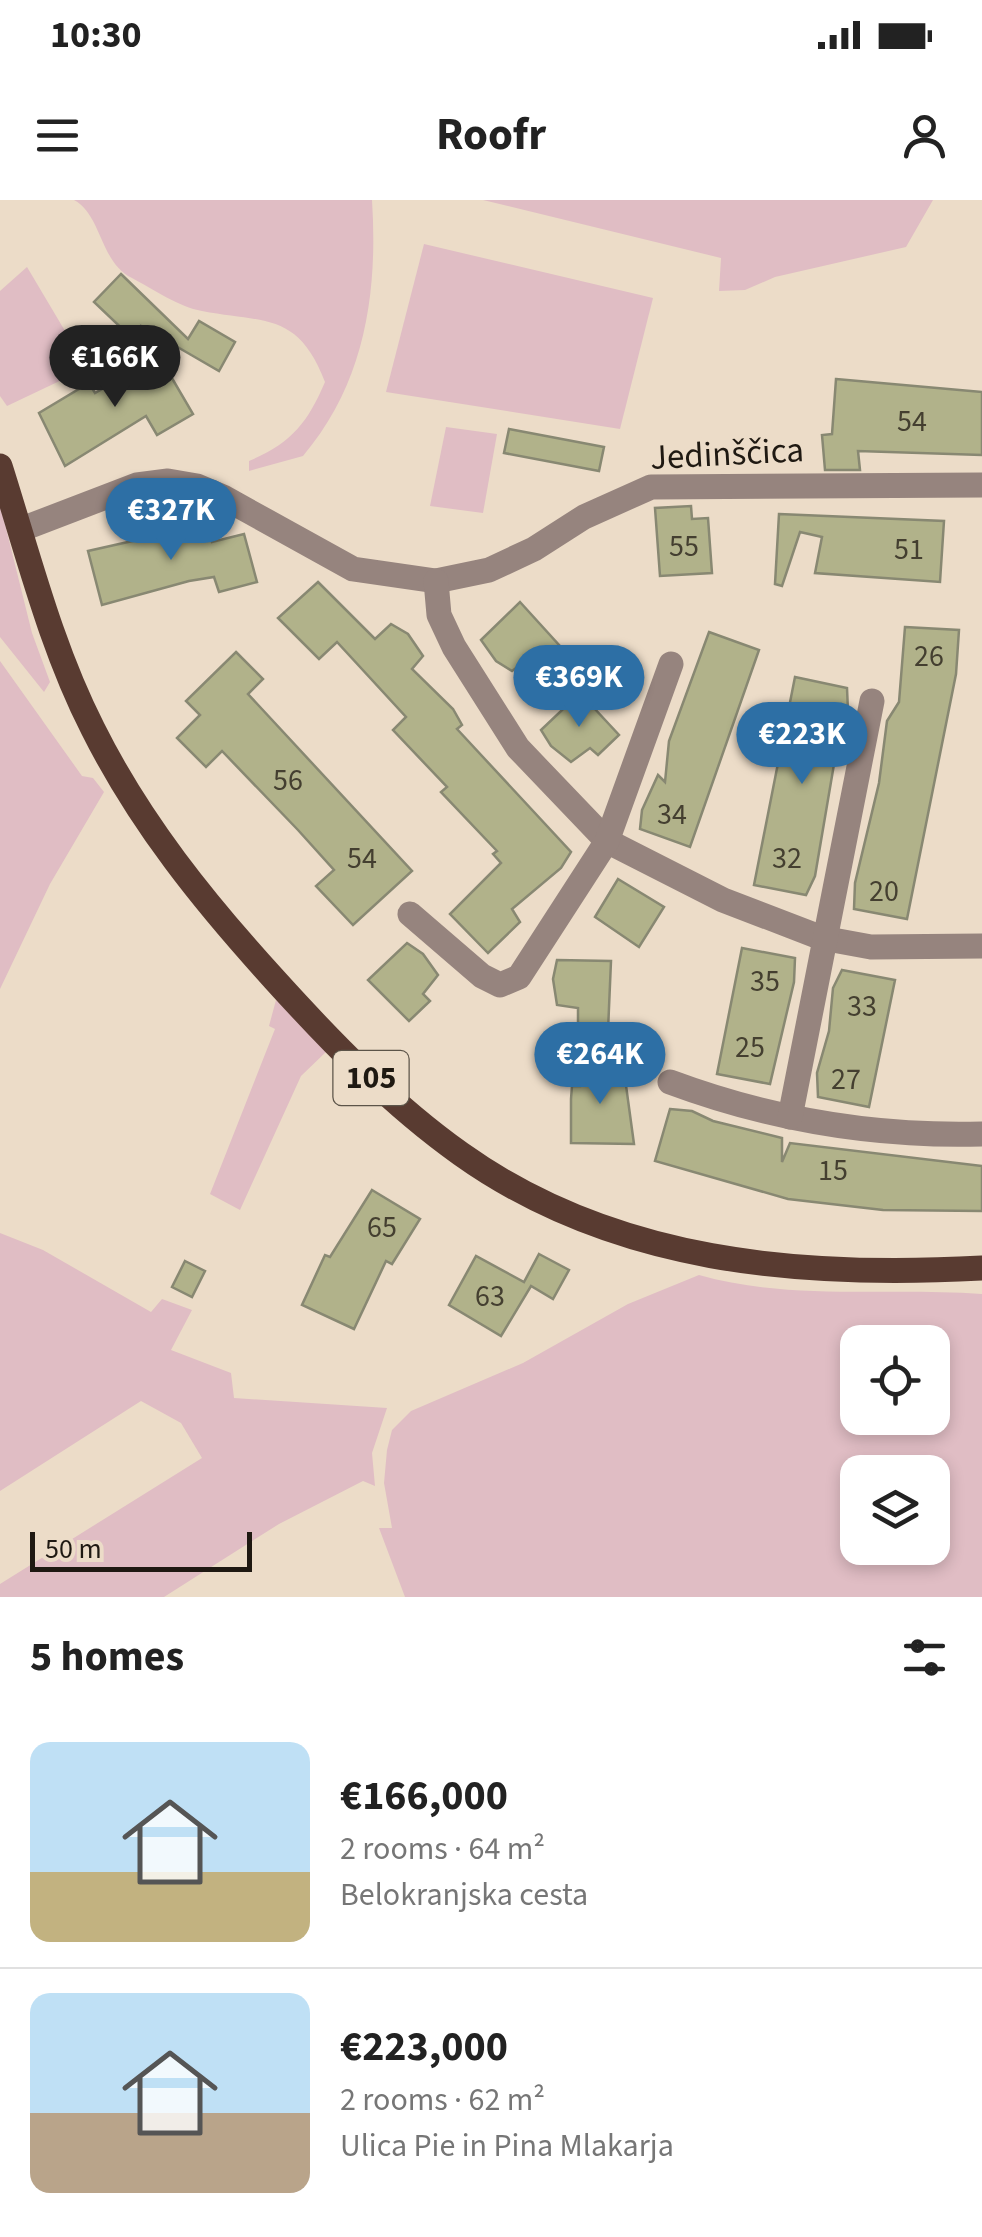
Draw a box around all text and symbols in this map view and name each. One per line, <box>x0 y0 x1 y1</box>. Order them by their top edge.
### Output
text: 10:30 <box>50 8 142 62</box>
text: Roofr <box>436 103 546 167</box>
icon: menu <box>30 108 85 163</box>
icon: person <box>897 108 952 163</box>
pin: €166K <box>45 325 185 410</box>
text: €166K <box>71 334 159 380</box>
house number: 54 <box>897 400 927 443</box>
street label: Jedinščica <box>649 425 805 483</box>
pin: €327K <box>101 478 241 563</box>
text: €327K <box>127 487 215 533</box>
house number: 55 <box>669 525 699 568</box>
house number: 51 <box>894 528 924 571</box>
house number: 26 <box>914 635 944 678</box>
pin: €369K <box>509 645 649 730</box>
text: €369K <box>535 654 623 700</box>
pin: €223K <box>732 702 872 787</box>
text: €223K <box>758 711 846 757</box>
house number: 56 <box>273 759 303 802</box>
house number: 34 <box>657 793 687 836</box>
house number: 54 <box>347 837 377 880</box>
house number: 32 <box>772 837 802 880</box>
house number: 20 <box>869 870 899 913</box>
house number: 35 <box>750 960 780 1003</box>
house number: 33 <box>847 985 877 1028</box>
pin: €264K <box>530 1022 670 1107</box>
house number: 25 <box>735 1026 765 1069</box>
text: €264K <box>556 1031 644 1077</box>
road number: 105 <box>334 1051 408 1105</box>
house number: 27 <box>831 1058 861 1101</box>
house number: 15 <box>818 1149 848 1192</box>
house number: 65 <box>367 1206 397 1249</box>
house number: 63 <box>475 1275 505 1318</box>
map controls <box>840 1325 950 1565</box>
button: locate <box>840 1325 950 1435</box>
button: layers <box>840 1455 950 1565</box>
scale bar <box>30 1527 252 1572</box>
text: 50 m <box>45 1529 102 1569</box>
text: 5 homes <box>30 1627 184 1687</box>
icon: filters <box>897 1630 952 1685</box>
text: €166,000 <box>340 1766 508 1826</box>
icon: home <box>110 1782 230 1902</box>
text: 2 rooms · 64 m² <box>340 1826 545 1872</box>
text: Belokranjska cesta <box>340 1872 588 1918</box>
text: €223,000 <box>340 2017 508 2077</box>
icon: home <box>110 2033 230 2153</box>
text: 2 rooms · 62 m² <box>340 2077 545 2123</box>
text: Ulica Pie in Pina Mlakarja <box>340 2123 674 2169</box>

